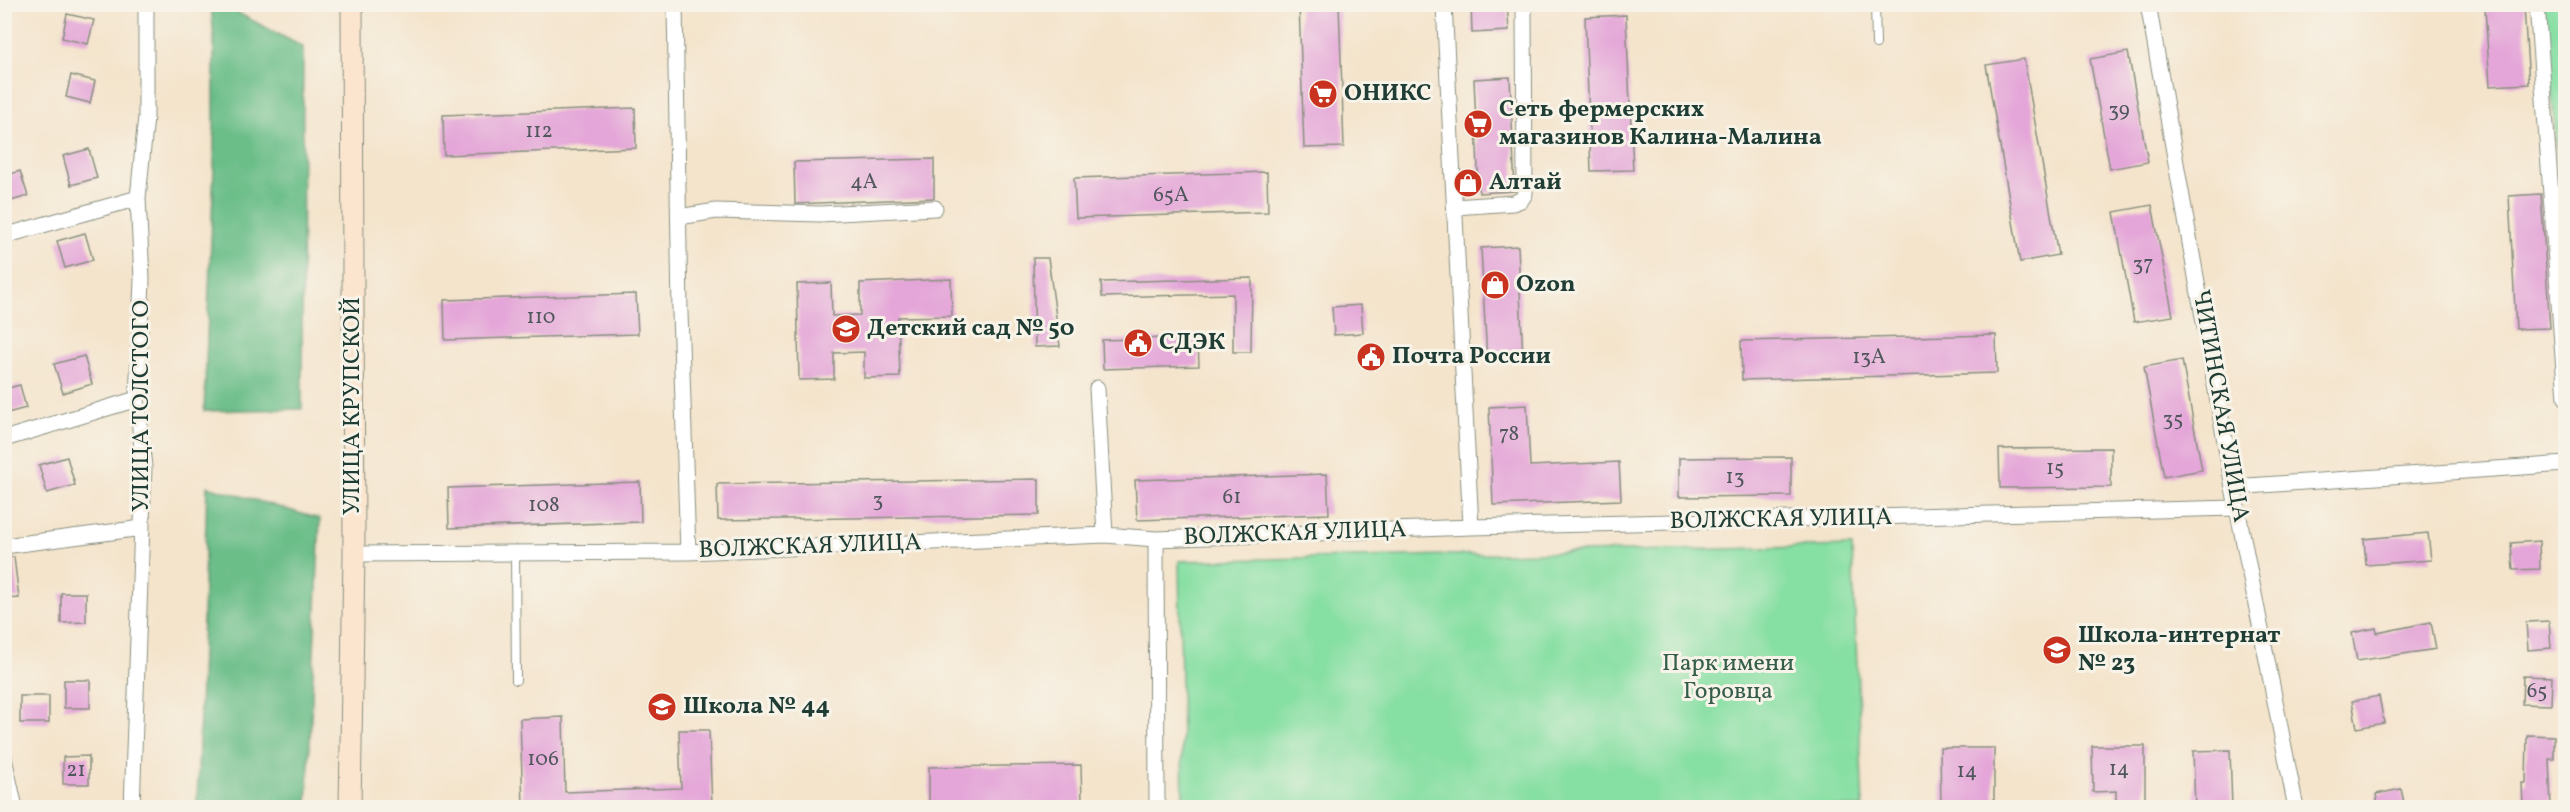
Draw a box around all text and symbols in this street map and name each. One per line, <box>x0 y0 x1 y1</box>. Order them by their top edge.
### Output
place label: ОНИКС <box>1344 77 1431 111</box>
supermarket icon: ОНИКС <box>1307 78 1339 110</box>
place label: Сеть фермерских магазинов Калина-Малина <box>1499 93 1822 155</box>
house number: 39 <box>2108 96 2130 125</box>
supermarket icon: Сеть фермерских магазинов Калина-Малина <box>1462 108 1494 140</box>
house number: 112 <box>525 117 553 146</box>
place label: Алтай <box>1489 166 1562 200</box>
shop icon: Алтай <box>1452 167 1484 199</box>
house number: 4А <box>850 168 878 197</box>
house number: 65А <box>1153 181 1189 210</box>
house number: 37 <box>2133 250 2153 279</box>
place label: Ozon <box>1516 268 1576 302</box>
shop icon: Ozon <box>1479 269 1511 301</box>
street label: ЧИТИНСКАЯ УЛИЦА <box>2183 287 2257 525</box>
street label: УЛИЦА КРУПСКОЙ <box>336 297 370 515</box>
street label: УЛИЦА ТОЛСТОГО <box>125 300 159 512</box>
house number: 110 <box>527 303 555 332</box>
place label: Детский сад № 50 <box>867 312 1074 346</box>
school or university icon: Детский сад № 50 <box>830 313 862 345</box>
place label: СДЭК <box>1159 326 1226 360</box>
public building icon: СДЭК <box>1122 327 1154 359</box>
place label: Почта России <box>1392 340 1551 374</box>
public building icon: Почта России <box>1355 341 1387 373</box>
house number: 13А <box>1852 343 1886 372</box>
house number: 35 <box>2163 405 2183 434</box>
house number: 78 <box>1499 420 1519 449</box>
house number: 15 <box>2046 454 2064 483</box>
house number: 13 <box>1726 463 1744 492</box>
house number: 61 <box>1223 483 1241 512</box>
house number: 3 <box>873 486 883 515</box>
house number: 108 <box>528 491 560 520</box>
street label: ВОЛЖСКАЯ УЛИЦА <box>1669 501 1893 539</box>
street label: ВОЛЖСКАЯ УЛИЦА <box>1183 513 1407 555</box>
street label: ВОЛЖСКАЯ УЛИЦА <box>698 526 922 568</box>
place label: Школа-интернат № 23 <box>2078 619 2280 681</box>
school or university icon: Школа-интернат № 23 <box>2041 634 2073 666</box>
park label: Парк имени Горовца <box>1662 647 1794 709</box>
house number: 65 <box>2527 677 2547 706</box>
place label: Школа № 44 <box>683 690 830 724</box>
school or university icon: Школа № 44 <box>646 691 678 723</box>
house number: 106 <box>527 745 559 774</box>
house number: 14 <box>2109 755 2129 784</box>
house number: 21 <box>66 756 86 785</box>
house number: 14 <box>1957 757 1977 786</box>

